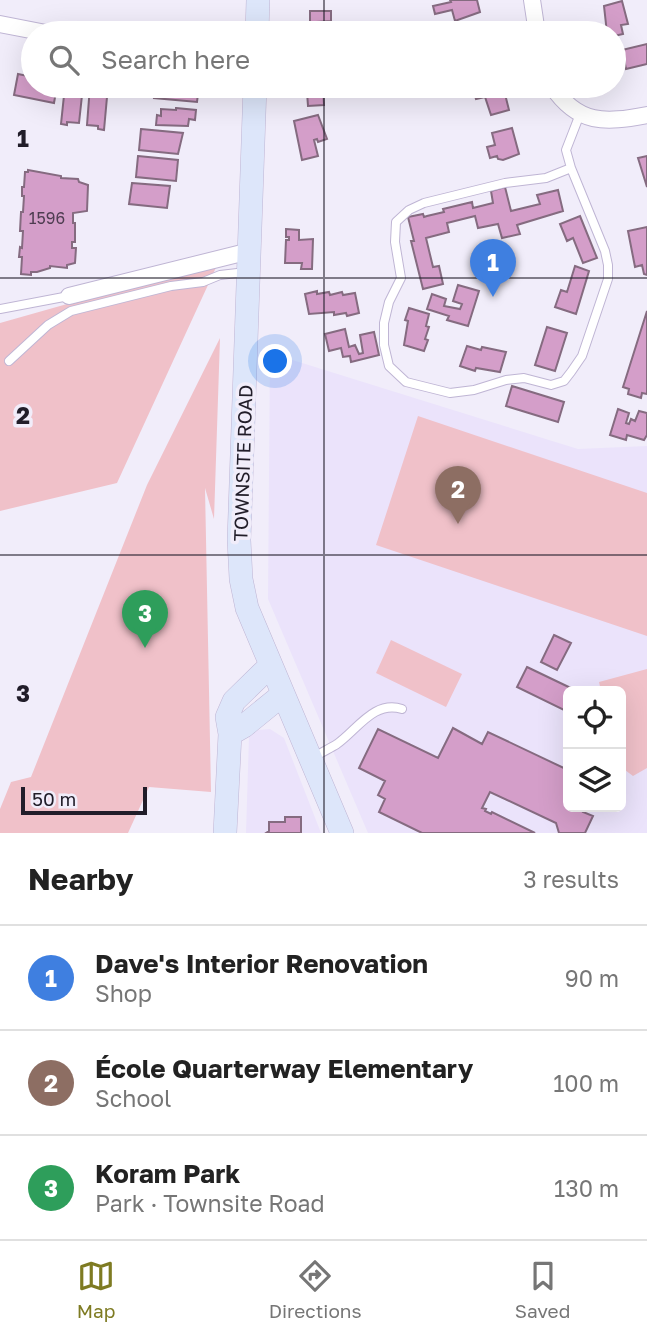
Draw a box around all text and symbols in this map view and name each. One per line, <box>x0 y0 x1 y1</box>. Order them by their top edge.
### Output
search box <box>21 21 626 98</box>
icon: search <box>45 41 83 79</box>
text: Search here <box>101 44 250 75</box>
text: 1 <box>17 124 29 152</box>
house number: 1596 <box>29 208 65 228</box>
pin: 1 <box>470 239 516 297</box>
your location <box>258 344 292 378</box>
street label: TOWNSITE ROAD <box>228 384 257 542</box>
text: 2 <box>16 401 30 429</box>
pin: 2 <box>435 466 481 524</box>
pin: 3 <box>122 590 168 648</box>
text: 3 <box>16 679 30 707</box>
map controls <box>563 686 626 812</box>
button: locate <box>563 686 626 749</box>
button: layers <box>563 749 626 812</box>
scale bar <box>21 784 147 816</box>
text: 50 m <box>32 787 76 810</box>
text: Nearby <box>28 861 133 897</box>
text: 3 results <box>523 865 619 893</box>
text: Dave's Interior Renovation <box>95 948 428 979</box>
text: 1 <box>45 964 57 992</box>
text: 90 m <box>565 964 619 992</box>
text: Shop <box>95 979 152 1007</box>
text: École Quarterway Elementary <box>95 1053 473 1084</box>
text: 2 <box>44 1069 58 1097</box>
text: 100 m <box>553 1069 619 1097</box>
text: School <box>95 1084 171 1112</box>
text: Koram Park <box>95 1158 240 1189</box>
text: 3 <box>44 1174 58 1202</box>
text: 130 m <box>554 1174 619 1202</box>
text: Park · Townsite Road <box>95 1189 325 1217</box>
tab: Map <box>77 1257 115 1322</box>
tab: Directions <box>269 1257 362 1322</box>
tab: Saved <box>515 1257 570 1322</box>

